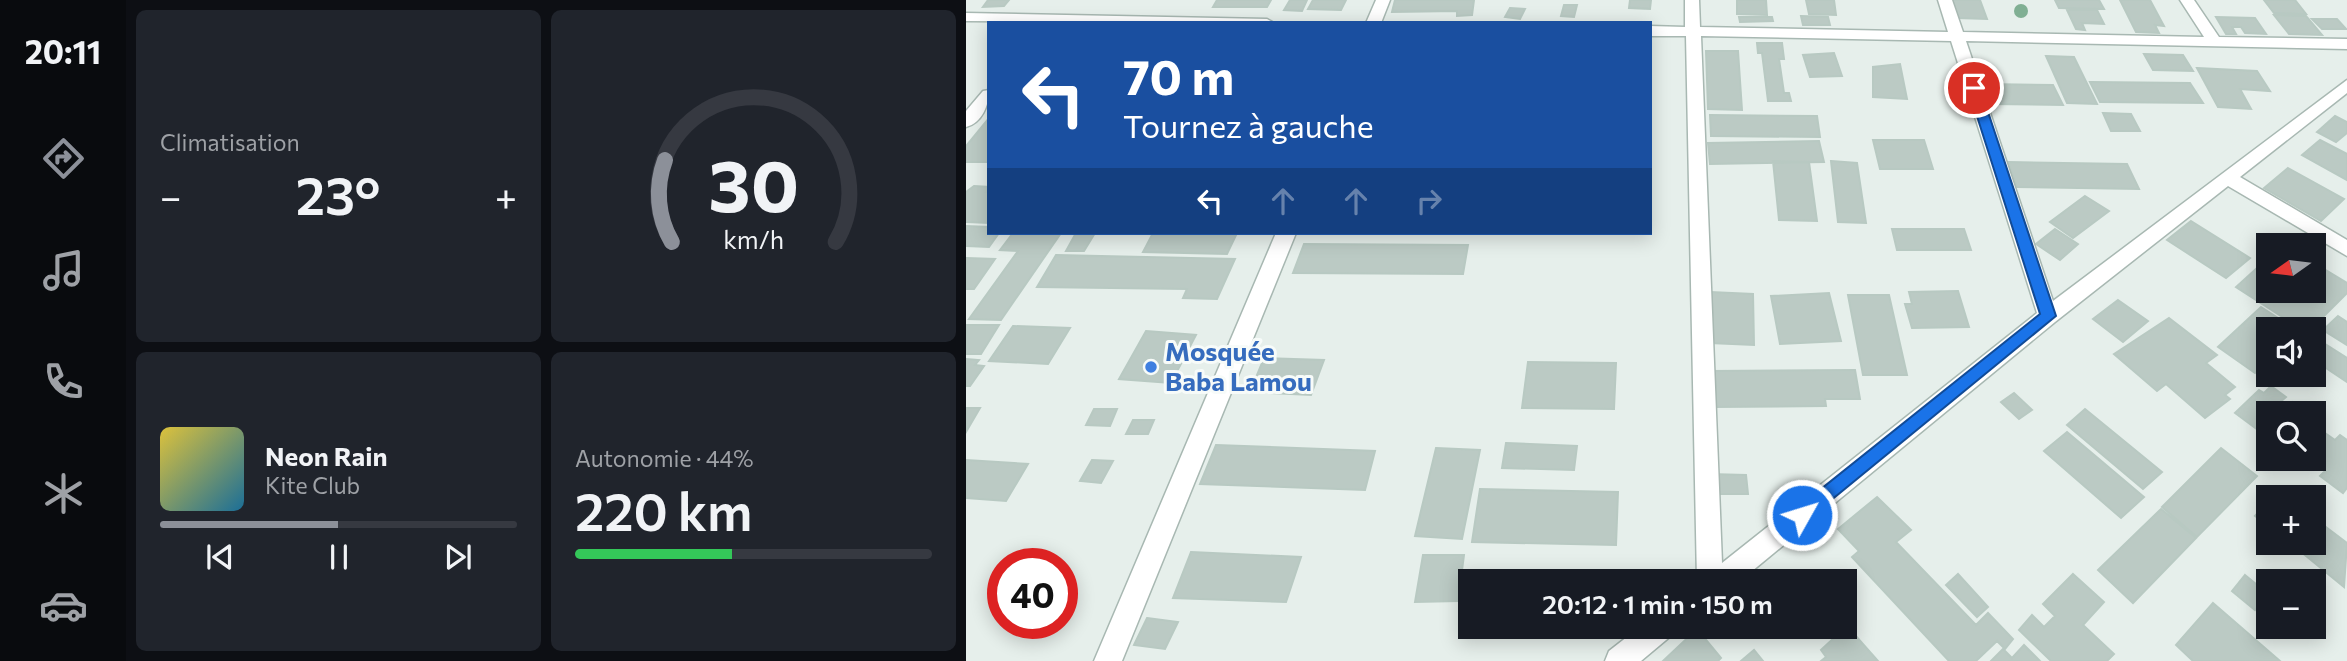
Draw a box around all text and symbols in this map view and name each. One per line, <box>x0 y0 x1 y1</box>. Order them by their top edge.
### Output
text: 20:11 <box>25 31 101 71</box>
text: 70 m <box>1123 45 1234 105</box>
icon: left <box>1008 49 1099 140</box>
pin <box>1944 58 2004 118</box>
icon: arrive <box>1955 69 1993 107</box>
text: Tournez à gauche <box>1123 105 1374 145</box>
text: Climatisation <box>160 128 300 156</box>
icon: directions <box>39 134 88 183</box>
text: 30 <box>708 138 799 227</box>
text: 23° <box>296 162 381 226</box>
text: − <box>160 172 182 219</box>
text: + <box>495 172 517 219</box>
icon: left <box>1191 182 1229 220</box>
icon: ahead <box>1264 182 1302 220</box>
icon: ahead <box>1337 182 1375 220</box>
icon: right <box>1410 182 1448 220</box>
text: km/h <box>723 224 784 254</box>
north arrow <box>2256 233 2326 303</box>
map controls <box>2256 233 2326 639</box>
icon: music <box>39 246 88 295</box>
button: sound <box>2256 317 2326 387</box>
place label: Mosquée Baba Lamou <box>1165 335 1312 396</box>
icon: phone <box>39 357 88 406</box>
marker: Mosquée Baba Lamou <box>1143 359 1159 375</box>
button: search <box>2256 401 2326 471</box>
text: Neon Rain <box>265 440 388 471</box>
text: Autonomie · 44% <box>575 444 754 472</box>
icon: climate <box>39 469 88 518</box>
text: Kite Club <box>265 471 360 499</box>
text: 220 km <box>575 478 752 542</box>
position arrow <box>1765 478 1839 552</box>
button: + <box>2256 485 2326 555</box>
icon: previous <box>201 538 239 576</box>
icon: pause <box>320 538 358 576</box>
icon: next <box>439 538 477 576</box>
speed limit sign: 40 <box>987 548 1078 639</box>
button: − <box>2256 569 2326 639</box>
icon: car <box>39 581 88 630</box>
text: 20:12 · 1 min · 150 m <box>1542 588 1773 619</box>

